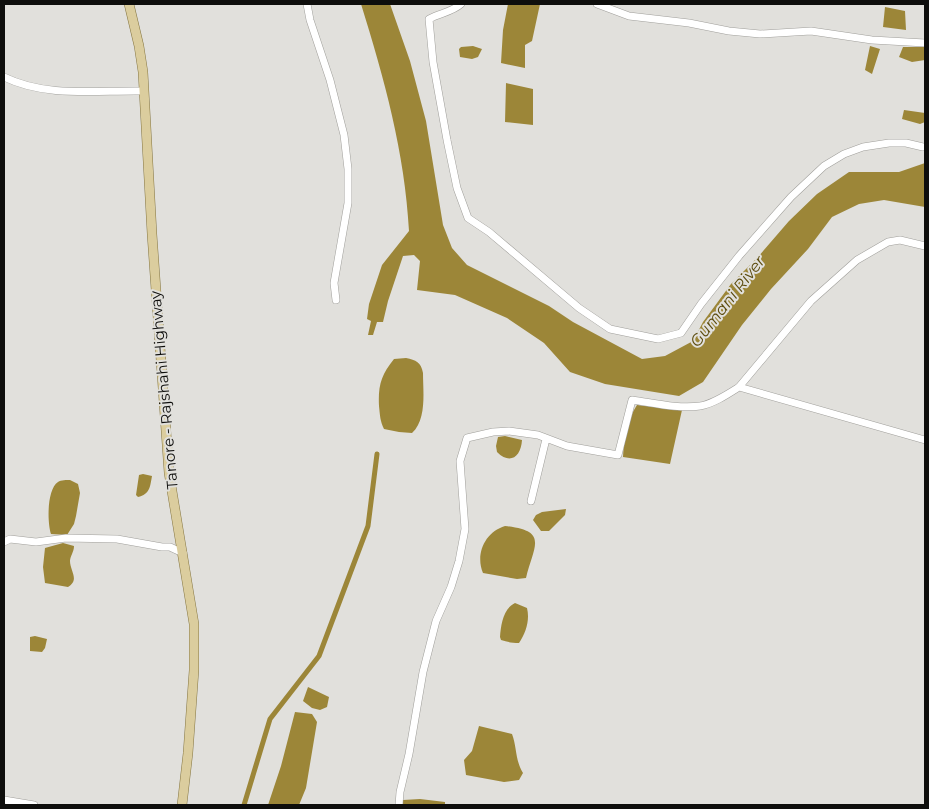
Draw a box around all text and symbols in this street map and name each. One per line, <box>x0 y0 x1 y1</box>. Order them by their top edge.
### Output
water label: Gumani River <box>686 251 769 351</box>
street label: Tanore - Rajshahi Highway <box>145 289 182 490</box>

